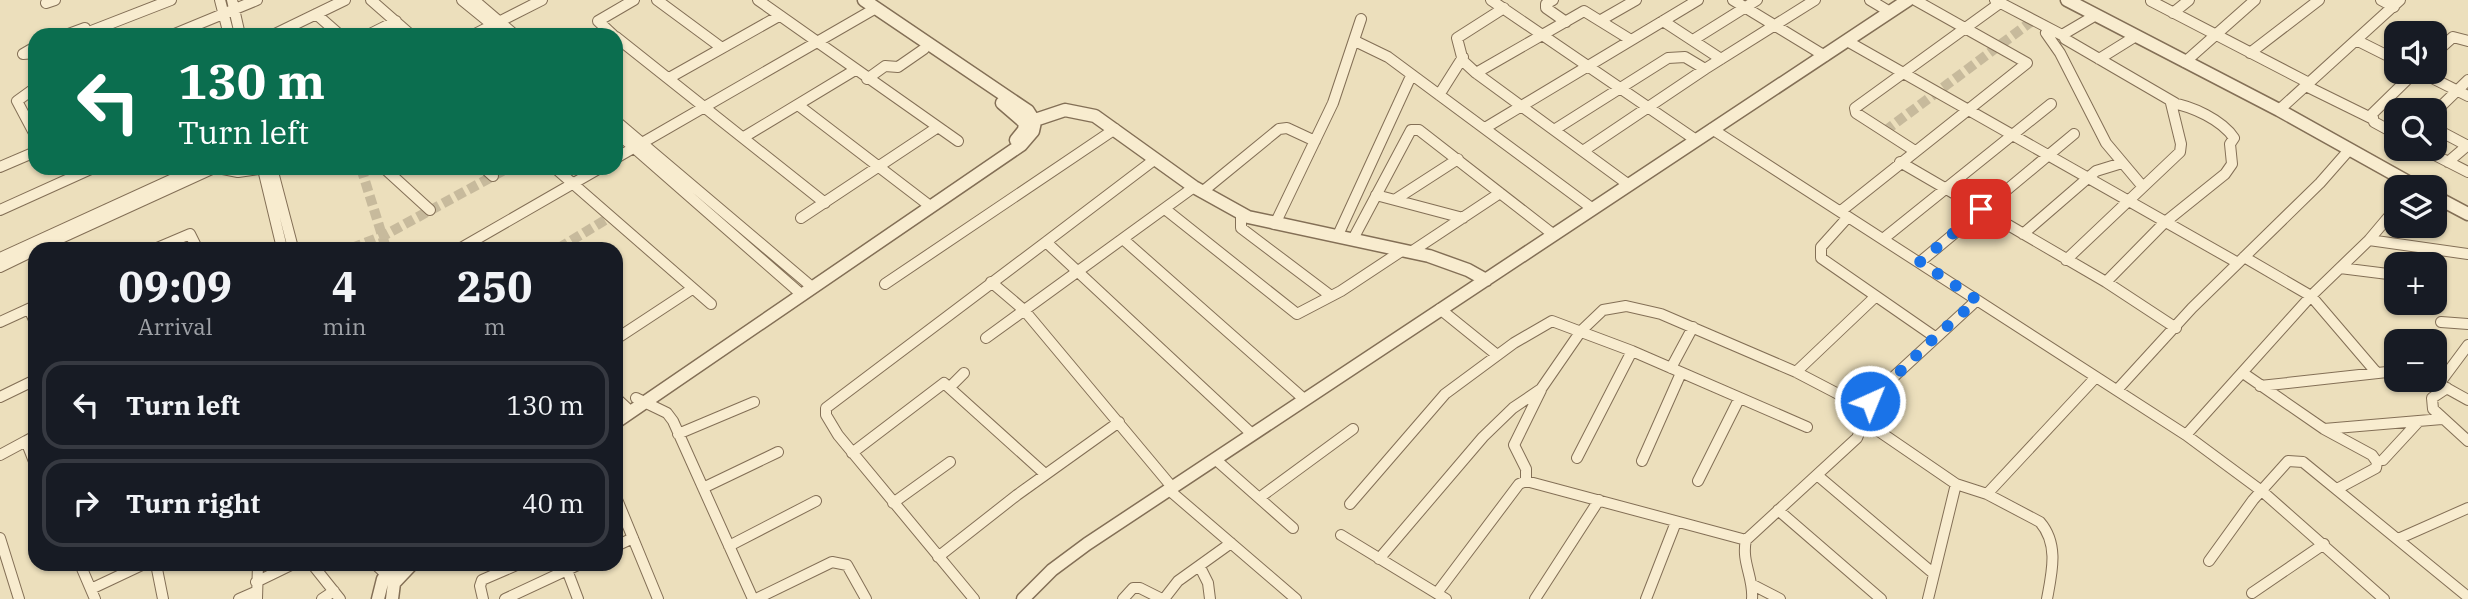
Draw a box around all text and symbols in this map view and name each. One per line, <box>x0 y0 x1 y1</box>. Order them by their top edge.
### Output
map controls <box>2384 21 2447 392</box>
button: sound <box>2384 21 2447 84</box>
text: 130 m <box>178 49 325 112</box>
icon: left <box>63 56 154 147</box>
button: search <box>2384 98 2447 161</box>
text: Turn left <box>178 111 309 153</box>
button: layers <box>2384 175 2447 238</box>
pin <box>1951 179 2011 239</box>
icon: arrive <box>1962 190 2000 228</box>
button: + <box>2384 252 2447 315</box>
text: 09:09 <box>118 259 232 314</box>
text: 4 <box>332 259 357 314</box>
text: 250 <box>457 259 532 314</box>
text: Arrival <box>138 311 213 341</box>
text: min <box>323 311 366 341</box>
text: m <box>484 311 506 341</box>
button: − <box>2384 329 2447 392</box>
position arrow <box>1833 364 1907 438</box>
icon: left <box>67 386 105 424</box>
text: Turn left <box>126 388 240 422</box>
text: 130 m <box>506 388 584 422</box>
icon: right <box>67 484 105 522</box>
text: Turn right <box>126 486 260 520</box>
text: 40 m <box>522 486 584 520</box>

